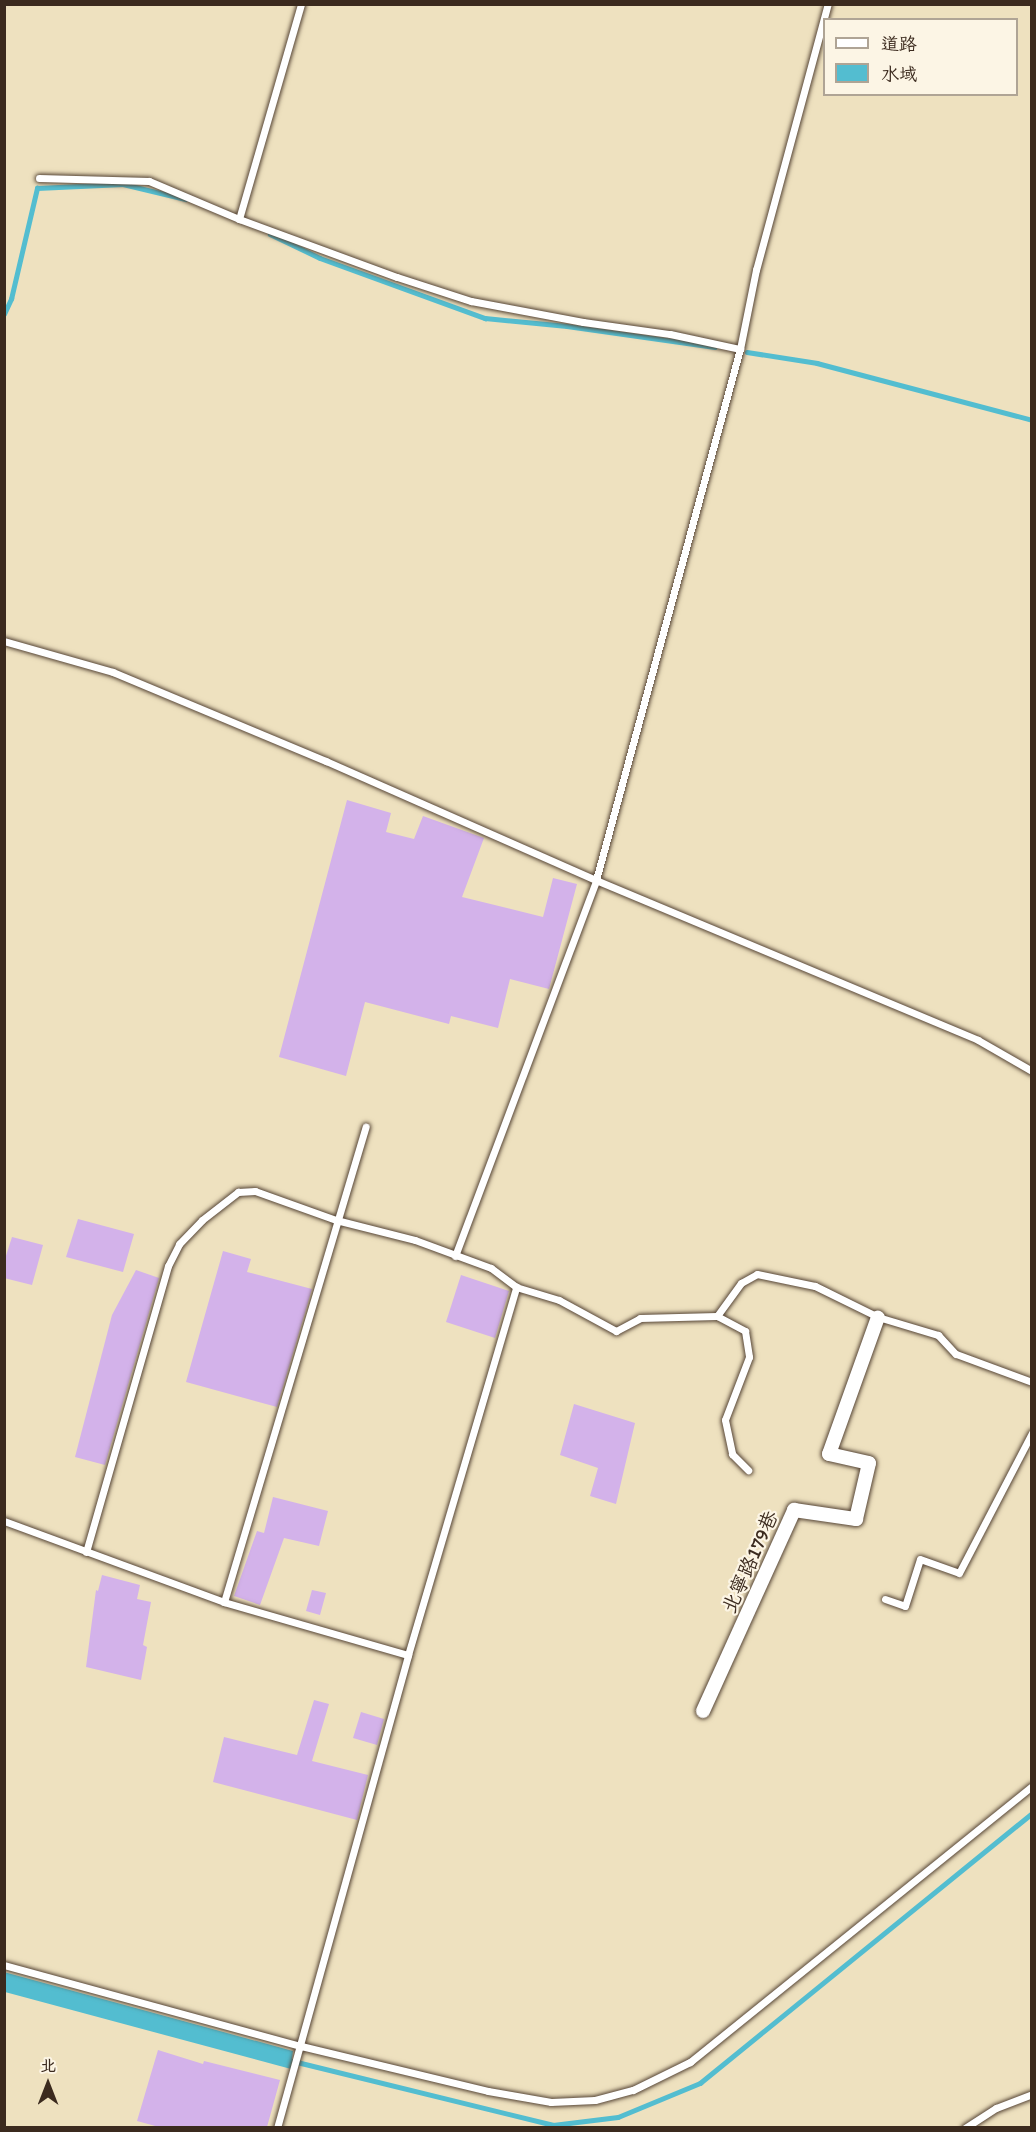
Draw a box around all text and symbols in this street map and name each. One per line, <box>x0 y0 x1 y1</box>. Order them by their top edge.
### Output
legend <box>823 18 1018 96</box>
text: 道路 <box>881 33 917 55</box>
text: 水域 <box>881 63 917 85</box>
street label: 北寧路179巷 <box>717 1507 783 1617</box>
north arrow <box>18 2054 78 2114</box>
text: 北 <box>40 2056 56 2075</box>

